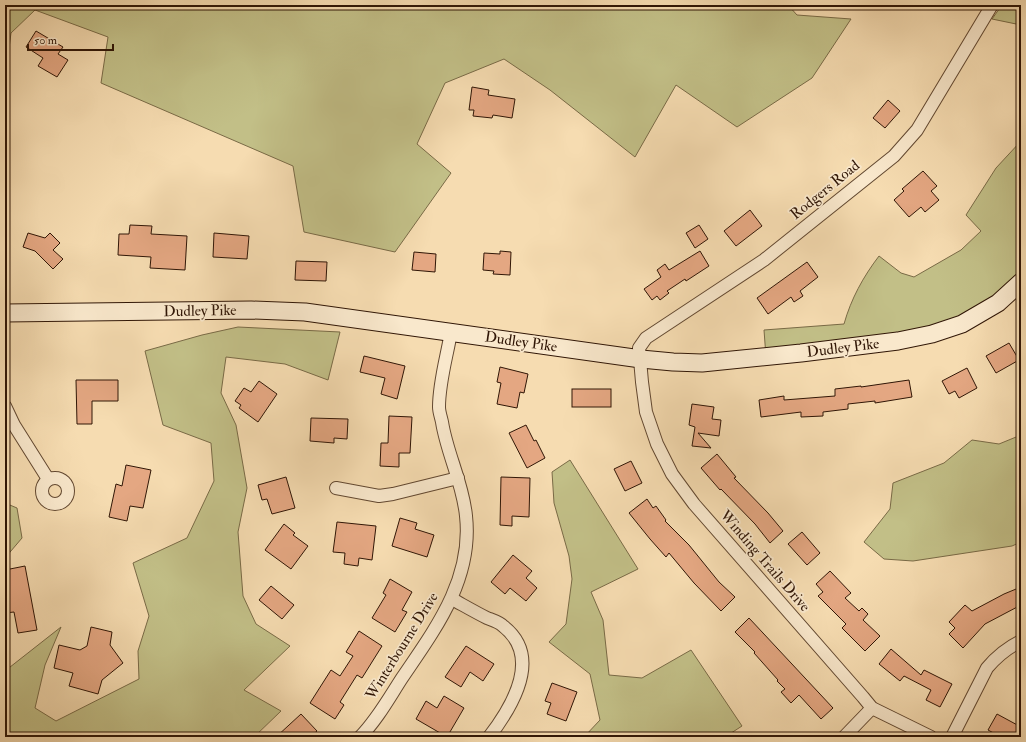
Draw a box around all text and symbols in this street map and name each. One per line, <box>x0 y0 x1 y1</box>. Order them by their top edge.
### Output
scale bar <box>28 26 113 52</box>
text: 50 m <box>34 33 58 48</box>
street label: Rodgers Road <box>786 156 864 224</box>
street label: Dudley Pike <box>163 301 237 321</box>
street label: Dudley Pike <box>483 328 559 356</box>
street label: Dudley Pike <box>806 334 880 362</box>
street label: Winding Trails Drive <box>715 506 814 616</box>
street label: Winterbourne Drive <box>361 589 443 704</box>

